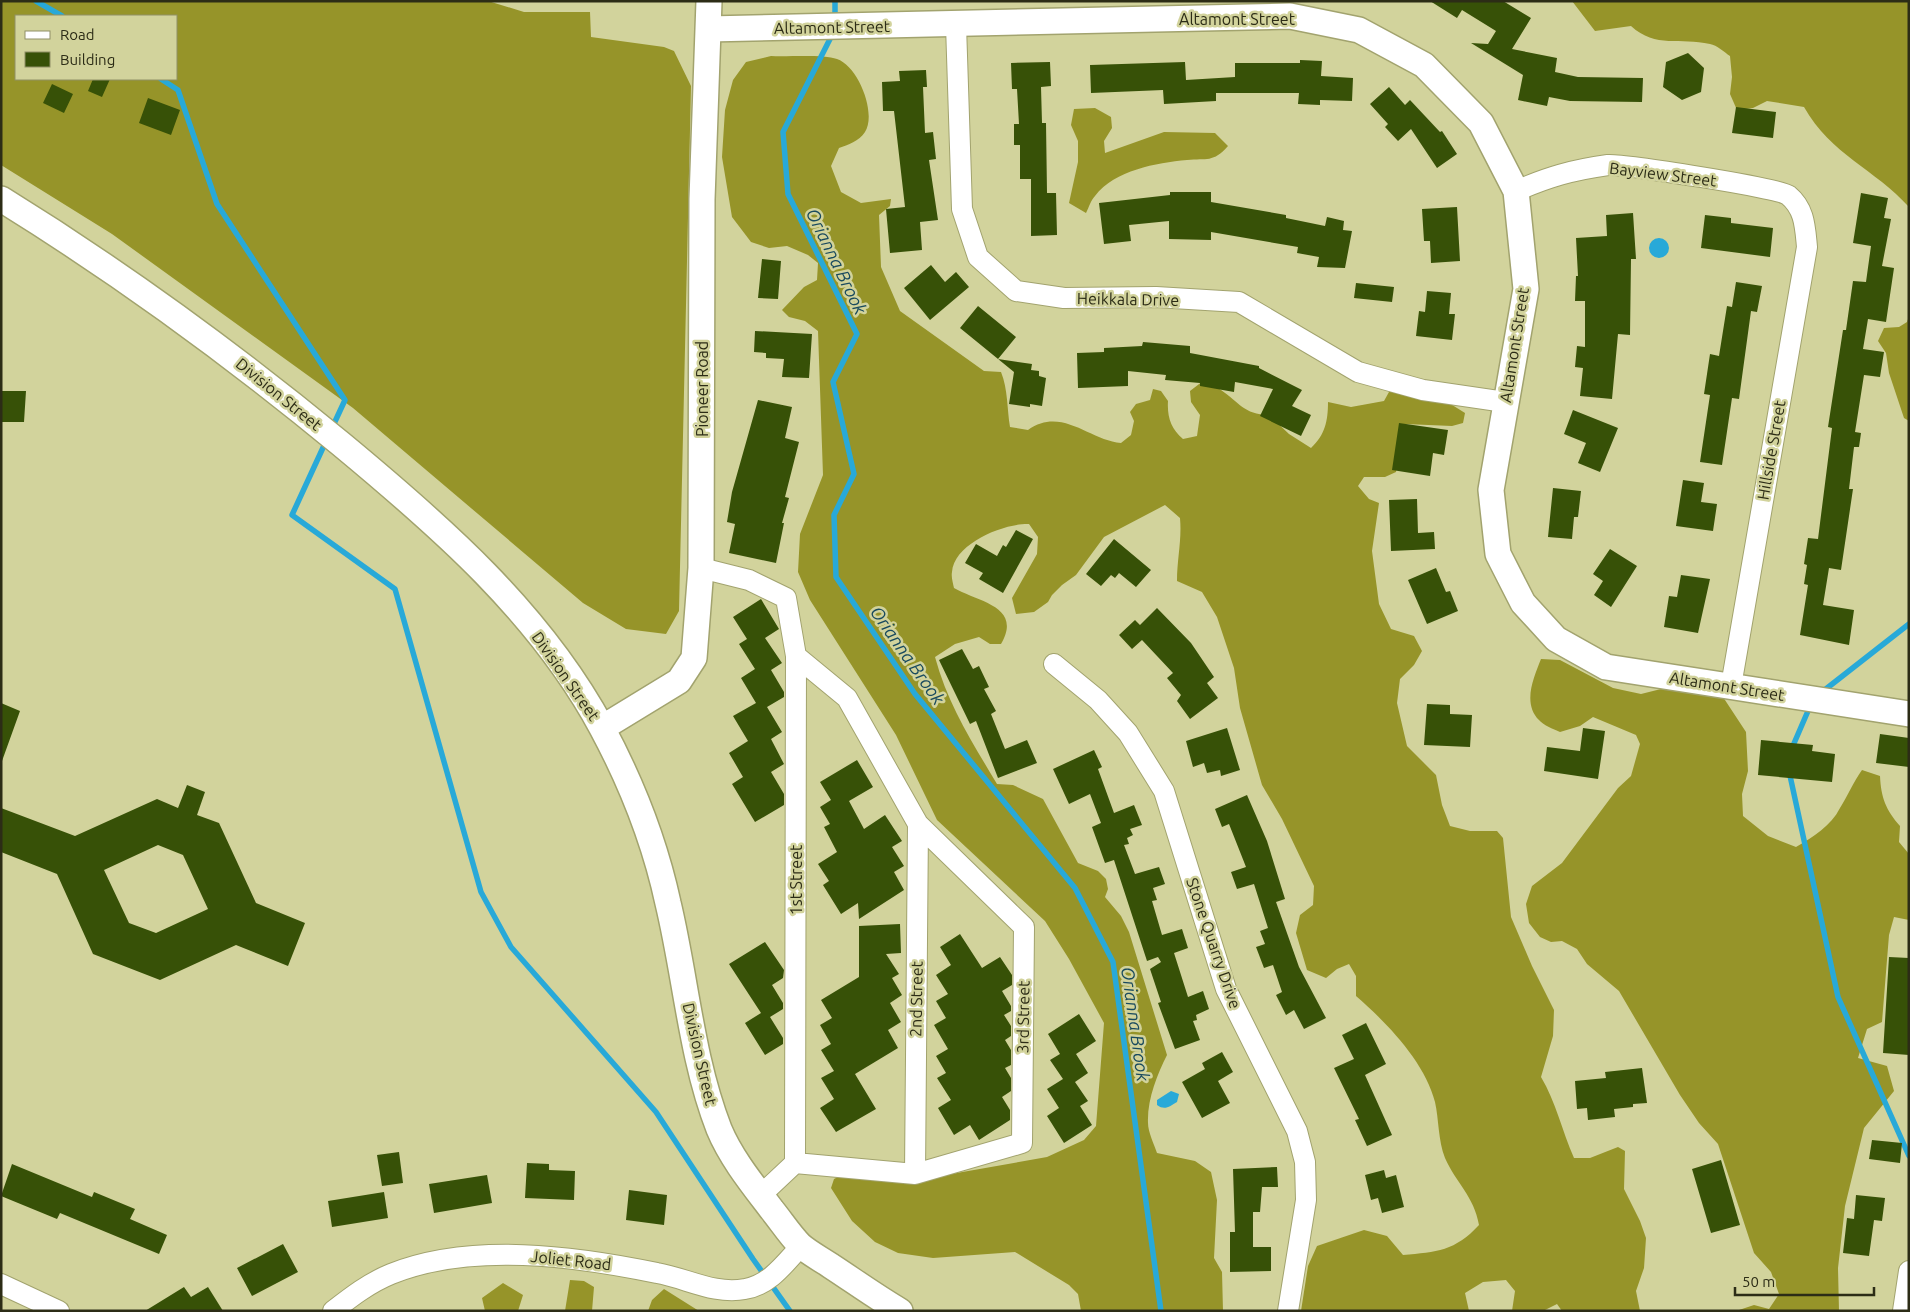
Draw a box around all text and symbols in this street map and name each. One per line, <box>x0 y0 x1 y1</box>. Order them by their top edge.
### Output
street label: Altamont Street <box>1179 10 1296 28</box>
legend <box>15 15 178 80</box>
street label: Altamont Street <box>774 17 891 37</box>
text: Road <box>60 26 95 43</box>
text: Building <box>60 51 115 68</box>
street label: Bayview Street <box>1608 159 1718 190</box>
water label: Orianna Brook <box>803 205 872 318</box>
street label: Altamont Street <box>1496 286 1532 404</box>
street label: Heikkala Drive <box>1077 289 1179 309</box>
street label: Pioneer Road <box>693 341 711 437</box>
street label: Division Street <box>233 354 326 434</box>
street label: Hillside Street <box>1753 398 1789 501</box>
water label: Orianna Brook <box>867 602 950 709</box>
street label: Division Street <box>529 628 604 725</box>
street label: Altamont Street <box>1668 668 1786 704</box>
street label: 1st Street <box>787 844 805 915</box>
street label: Stone Quarry Drive <box>1183 875 1245 1011</box>
street label: 2nd Street <box>906 960 926 1037</box>
water label: Orianna Brook <box>1118 965 1154 1083</box>
street label: 3rd Street <box>1013 980 1033 1054</box>
street label: Division Street <box>679 1001 721 1108</box>
street label: Joliet Road <box>530 1247 612 1273</box>
scale bar <box>1735 1264 1874 1296</box>
text: 50 m <box>1742 1273 1775 1290</box>

